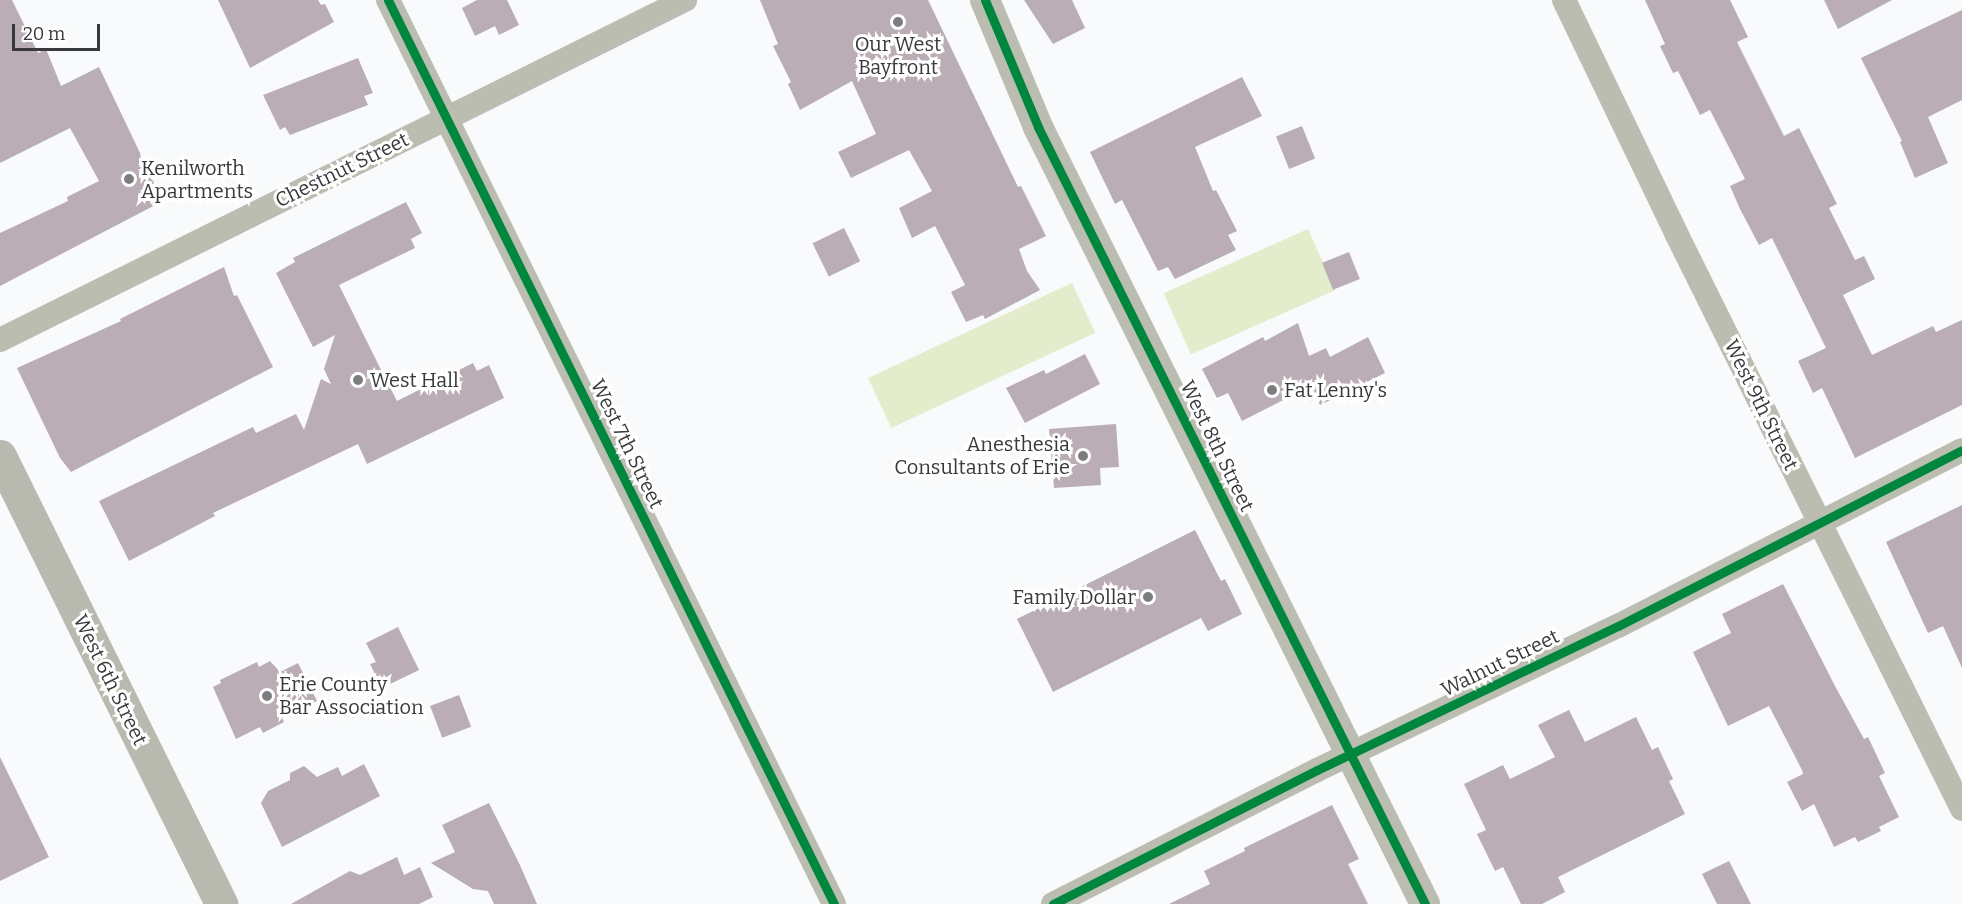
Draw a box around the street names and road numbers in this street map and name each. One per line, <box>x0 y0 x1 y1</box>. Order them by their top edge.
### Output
street label: Chestnut Street <box>271 127 413 213</box>
street label: West 9th Street <box>1719 336 1803 474</box>
street label: West 7th Street <box>585 375 669 513</box>
street label: West 8th Street <box>1175 377 1259 515</box>
street label: West 6th Street <box>68 611 152 749</box>
street label: Walnut Street <box>1437 624 1563 702</box>

